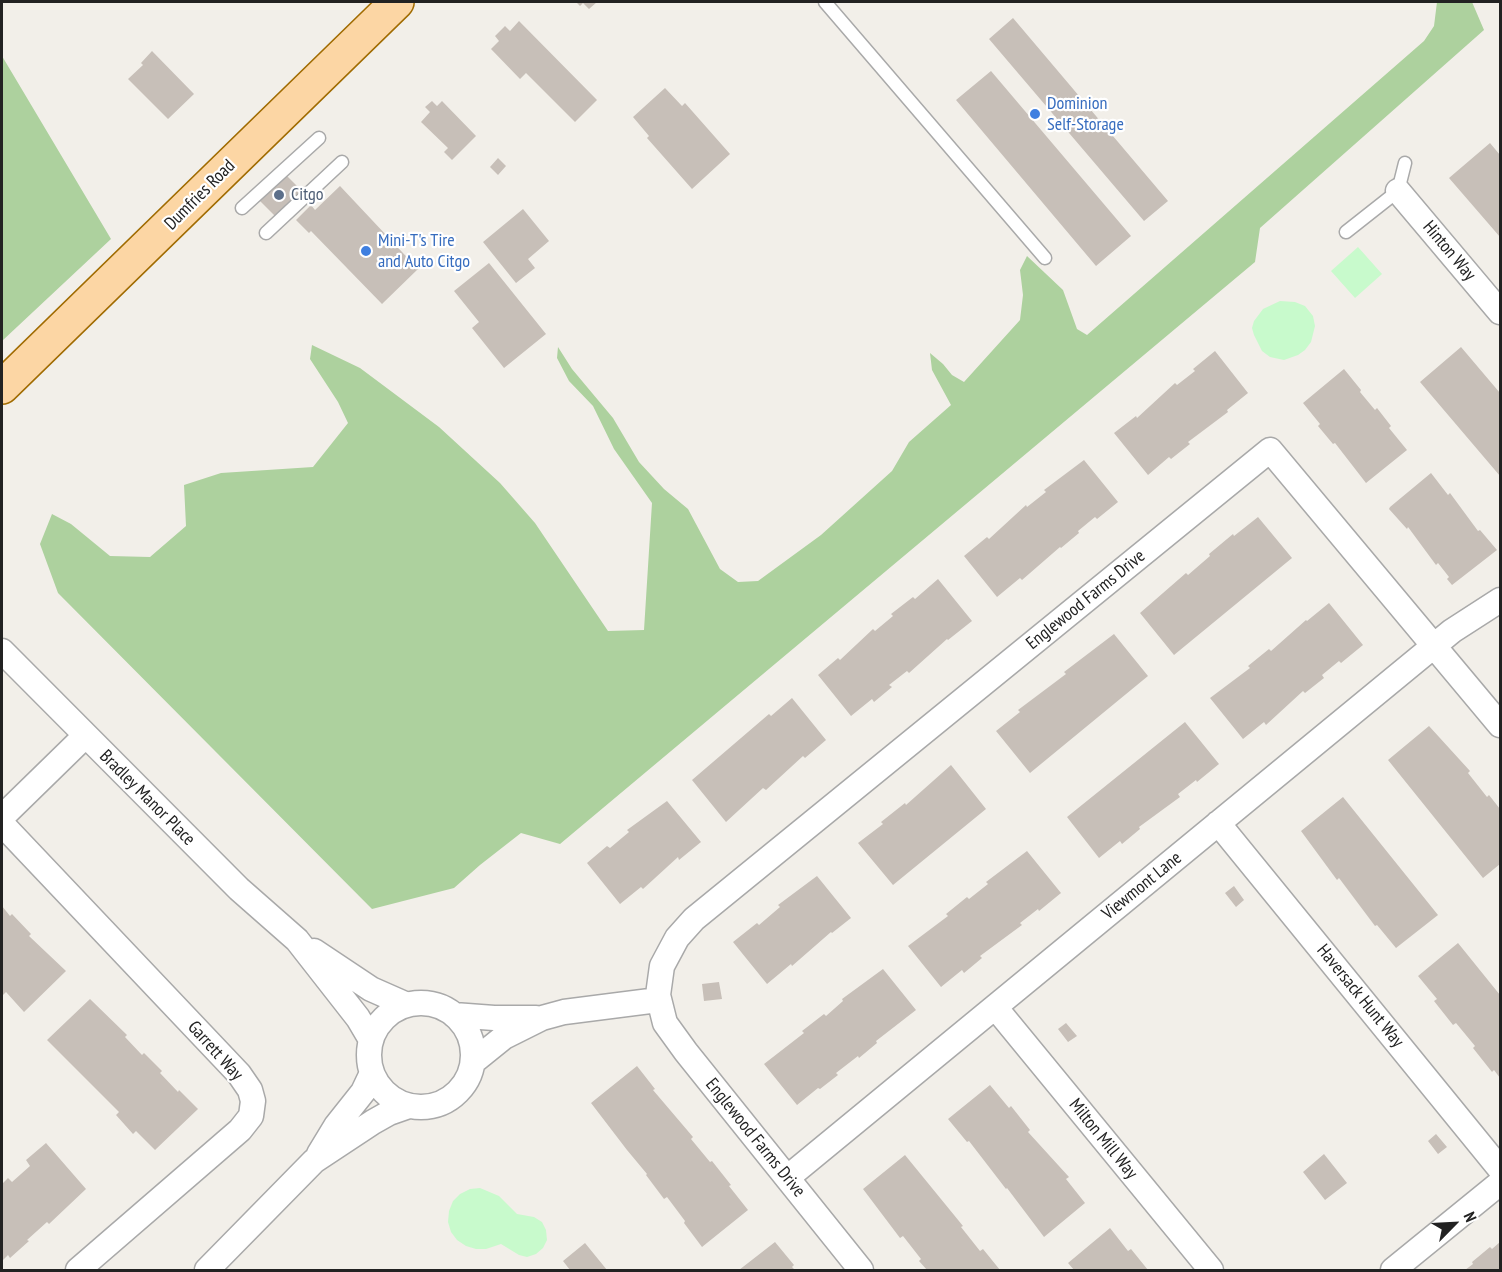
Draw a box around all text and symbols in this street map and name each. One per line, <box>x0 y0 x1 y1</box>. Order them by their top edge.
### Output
place label: Dominion Self-Storage <box>1047 93 1124 136</box>
marker: Dominion Self-Storage <box>1028 107 1042 121</box>
street label: Dumfries Road <box>160 155 240 235</box>
place label: Citgo <box>291 184 324 206</box>
marker: Citgo <box>272 188 286 202</box>
street label: Hinton Way <box>1418 217 1480 285</box>
place label: Mini-T's Tire and Auto Citgo <box>378 230 470 272</box>
marker: Mini-T's Tire and Auto Citgo <box>359 244 373 258</box>
street label: Englewood Farms Drive <box>1022 546 1150 654</box>
street label: Bradley Manor Place <box>95 746 199 850</box>
street label: Viewmont Lane <box>1098 847 1186 925</box>
street label: Haversack Hunt Way <box>1312 940 1408 1052</box>
street label: Garrett Way <box>183 1017 247 1085</box>
street label: Englewood Farms Drive <box>701 1074 809 1202</box>
street label: Milton Mill Way <box>1064 1095 1142 1183</box>
north arrow <box>1424 1194 1484 1254</box>
text: N <box>1460 1209 1481 1225</box>

